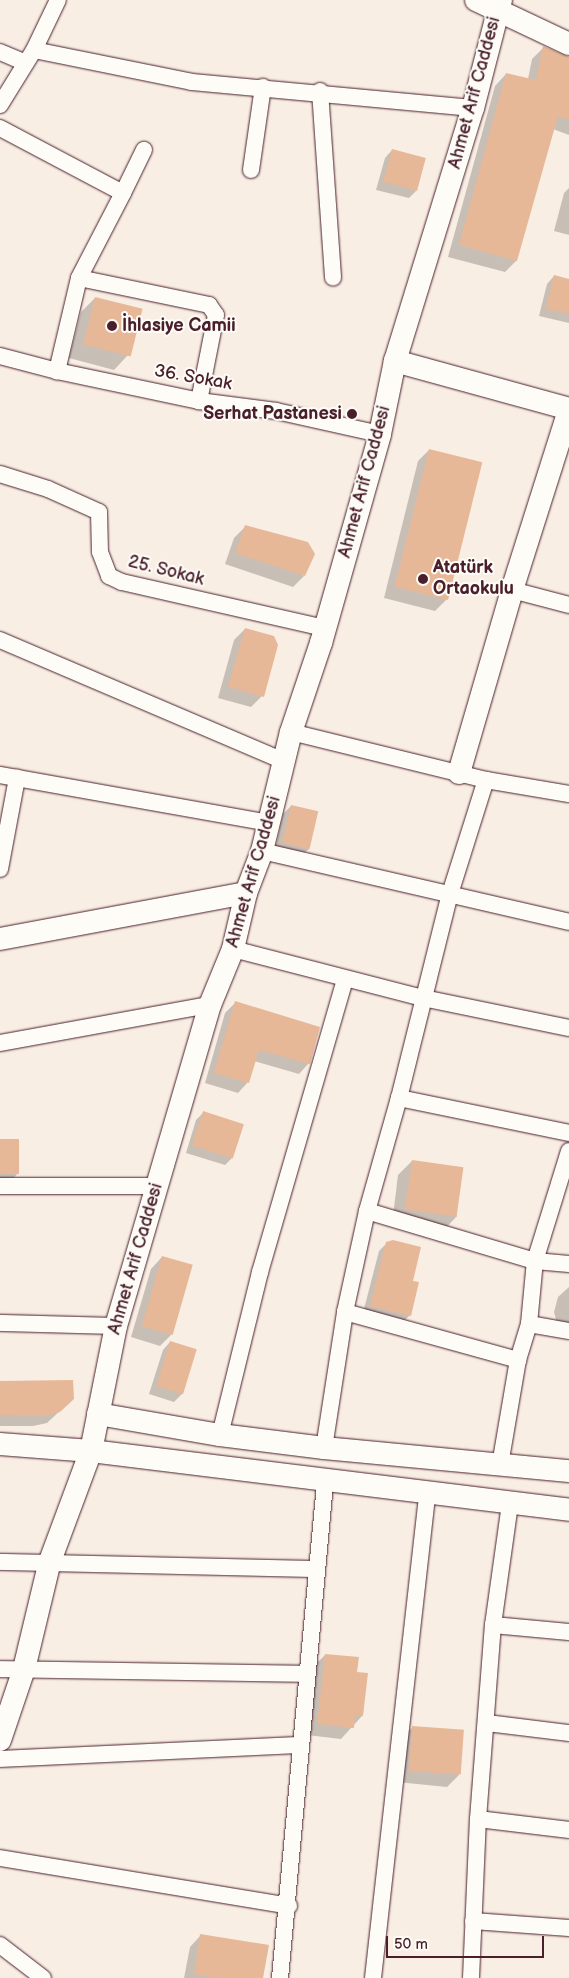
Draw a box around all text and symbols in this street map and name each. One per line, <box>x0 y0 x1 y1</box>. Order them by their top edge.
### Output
street label: Ahmet Arif Caddesi <box>444 15 506 171</box>
place label: İhlasiye Camii <box>122 315 236 337</box>
marker: İhlasiye Camii <box>106 320 118 332</box>
street label: 36. Sokak <box>152 360 234 396</box>
place label: Serhat Pastanesi <box>203 403 342 425</box>
street label: Ahmet Arif Caddesi <box>334 404 396 560</box>
marker: Serhat Pastanesi <box>346 408 358 420</box>
street label: 25. Sokak <box>126 551 206 591</box>
place label: Atatürk Ortaokulu <box>433 558 514 600</box>
marker: Atatürk Ortaokulu <box>417 573 429 585</box>
street label: Ahmet Arif Caddesi <box>222 794 286 950</box>
street label: Ahmet Arif Caddesi <box>104 1181 168 1337</box>
scale bar <box>389 1926 546 1958</box>
text: 50 m <box>394 1935 428 1954</box>

